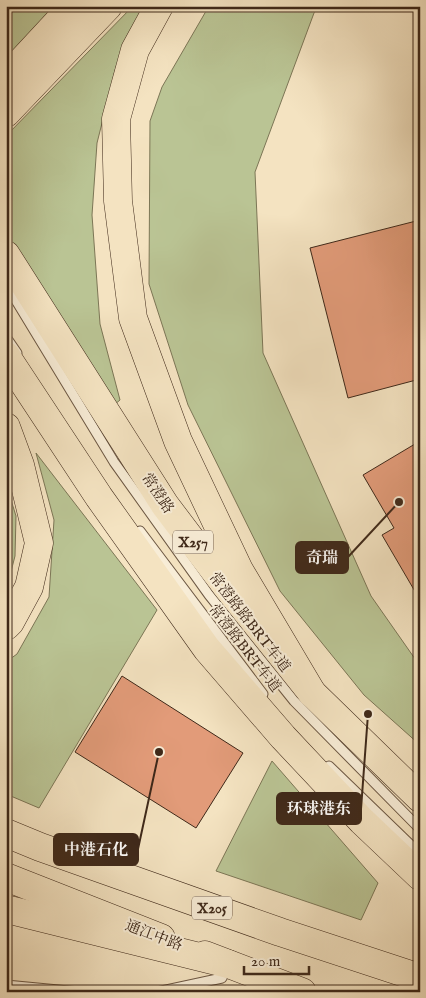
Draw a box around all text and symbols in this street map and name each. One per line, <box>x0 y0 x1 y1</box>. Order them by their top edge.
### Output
street label: 常澄路 <box>137 469 178 517</box>
road number: X257 <box>173 530 213 554</box>
callout: 奇瑞 <box>296 542 348 573</box>
text: 奇瑞 <box>306 549 338 569</box>
street label: 常澄路路BRT车道 <box>205 568 295 676</box>
street label: 常澄路BRT车道 <box>204 600 285 696</box>
callout: 环球港东 <box>277 793 361 824</box>
text: 环球港东 <box>287 800 351 820</box>
callout: 中港石化 <box>54 834 138 865</box>
text: 中港石化 <box>64 841 128 861</box>
road number: X205 <box>192 896 232 920</box>
street label: 通江中路 <box>122 916 185 955</box>
scale bar <box>244 943 308 975</box>
text: 20 m <box>251 952 281 971</box>

